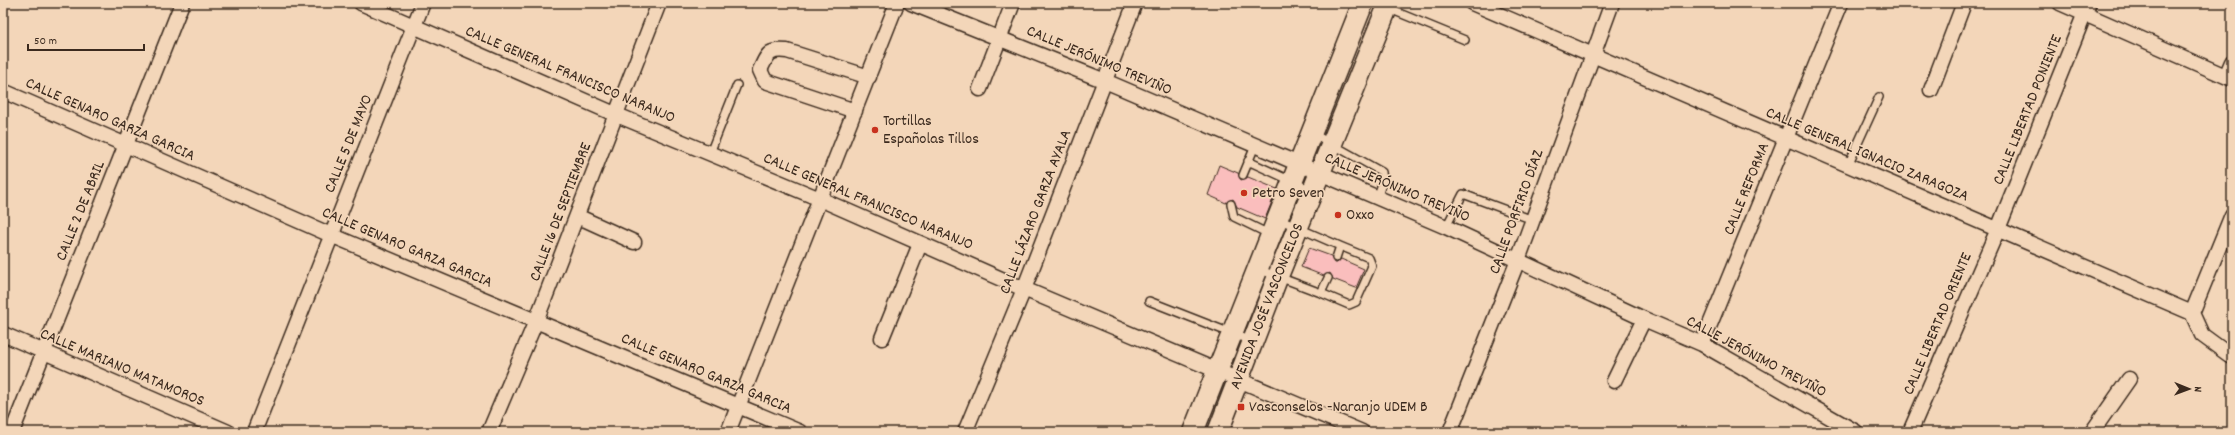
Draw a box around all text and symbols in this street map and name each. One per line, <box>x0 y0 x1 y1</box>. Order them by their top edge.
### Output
street label: CALLE GENERAL FRANCISCO NARANJO <box>461 20 679 130</box>
street label: CALLE JERÓNIMO TREVIÑO <box>1023 20 1175 102</box>
scale bar <box>28 26 144 52</box>
street label: CALLE LIBERTAD PONIENTE <box>1987 31 2069 188</box>
text: 50 m <box>34 33 57 50</box>
street label: CALLE GENARO GARZA GARCIA <box>21 72 199 168</box>
street label: CALLE 5 DE MAYO <box>319 91 379 197</box>
street label: CALLE GENERAL IGNACIO ZARAGOZA <box>1762 102 1972 208</box>
place label: Tortillas Españolas Tillos <box>883 110 979 151</box>
marker: Tortillas Españolas Tillos <box>870 125 880 135</box>
street label: CALLE LÁZARO GARZA AYALA <box>994 126 1078 298</box>
street label: CALLE 16 DE SEPTIEMBRE <box>524 139 598 285</box>
street label: CALLE REFORMA <box>1718 139 1776 239</box>
street label: CALLE PORFIRIO DÍAZ <box>1484 146 1550 278</box>
street label: CALLE GENERAL FRANCISCO NARANJO <box>759 147 977 257</box>
street label: CALLE JERÓNIMO TREVIÑO <box>1321 147 1473 229</box>
street label: CALLE 2 DE ABRIL <box>50 157 112 265</box>
place label: Petro Seven <box>1252 182 1324 205</box>
marker: Petro Seven <box>1239 188 1249 198</box>
street label: CALLE GENARO GARZA GARCIA <box>318 202 496 295</box>
place label: Oxxo <box>1346 204 1374 227</box>
marker: Oxxo <box>1333 210 1343 220</box>
street label: AVENIDA JOSÉ VASCONCELOS <box>1224 220 1310 393</box>
street label: CALLE LIBERTAD ORIENTE <box>1898 249 1979 399</box>
street label: CALLE JERÓNIMO TREVIÑO <box>1682 310 1830 404</box>
street label: CALLE MARIANO MATAMOROS <box>36 323 208 413</box>
street label: CALLE GENARO GARZA GARCIA <box>617 328 795 421</box>
north arrow <box>2169 369 2209 409</box>
text: N <box>2189 386 2205 393</box>
place label: Vasconselos -Naranjo UDEM B <box>1249 396 1428 419</box>
marker: Vasconselos -Naranjo UDEM B <box>1236 402 1246 412</box>

